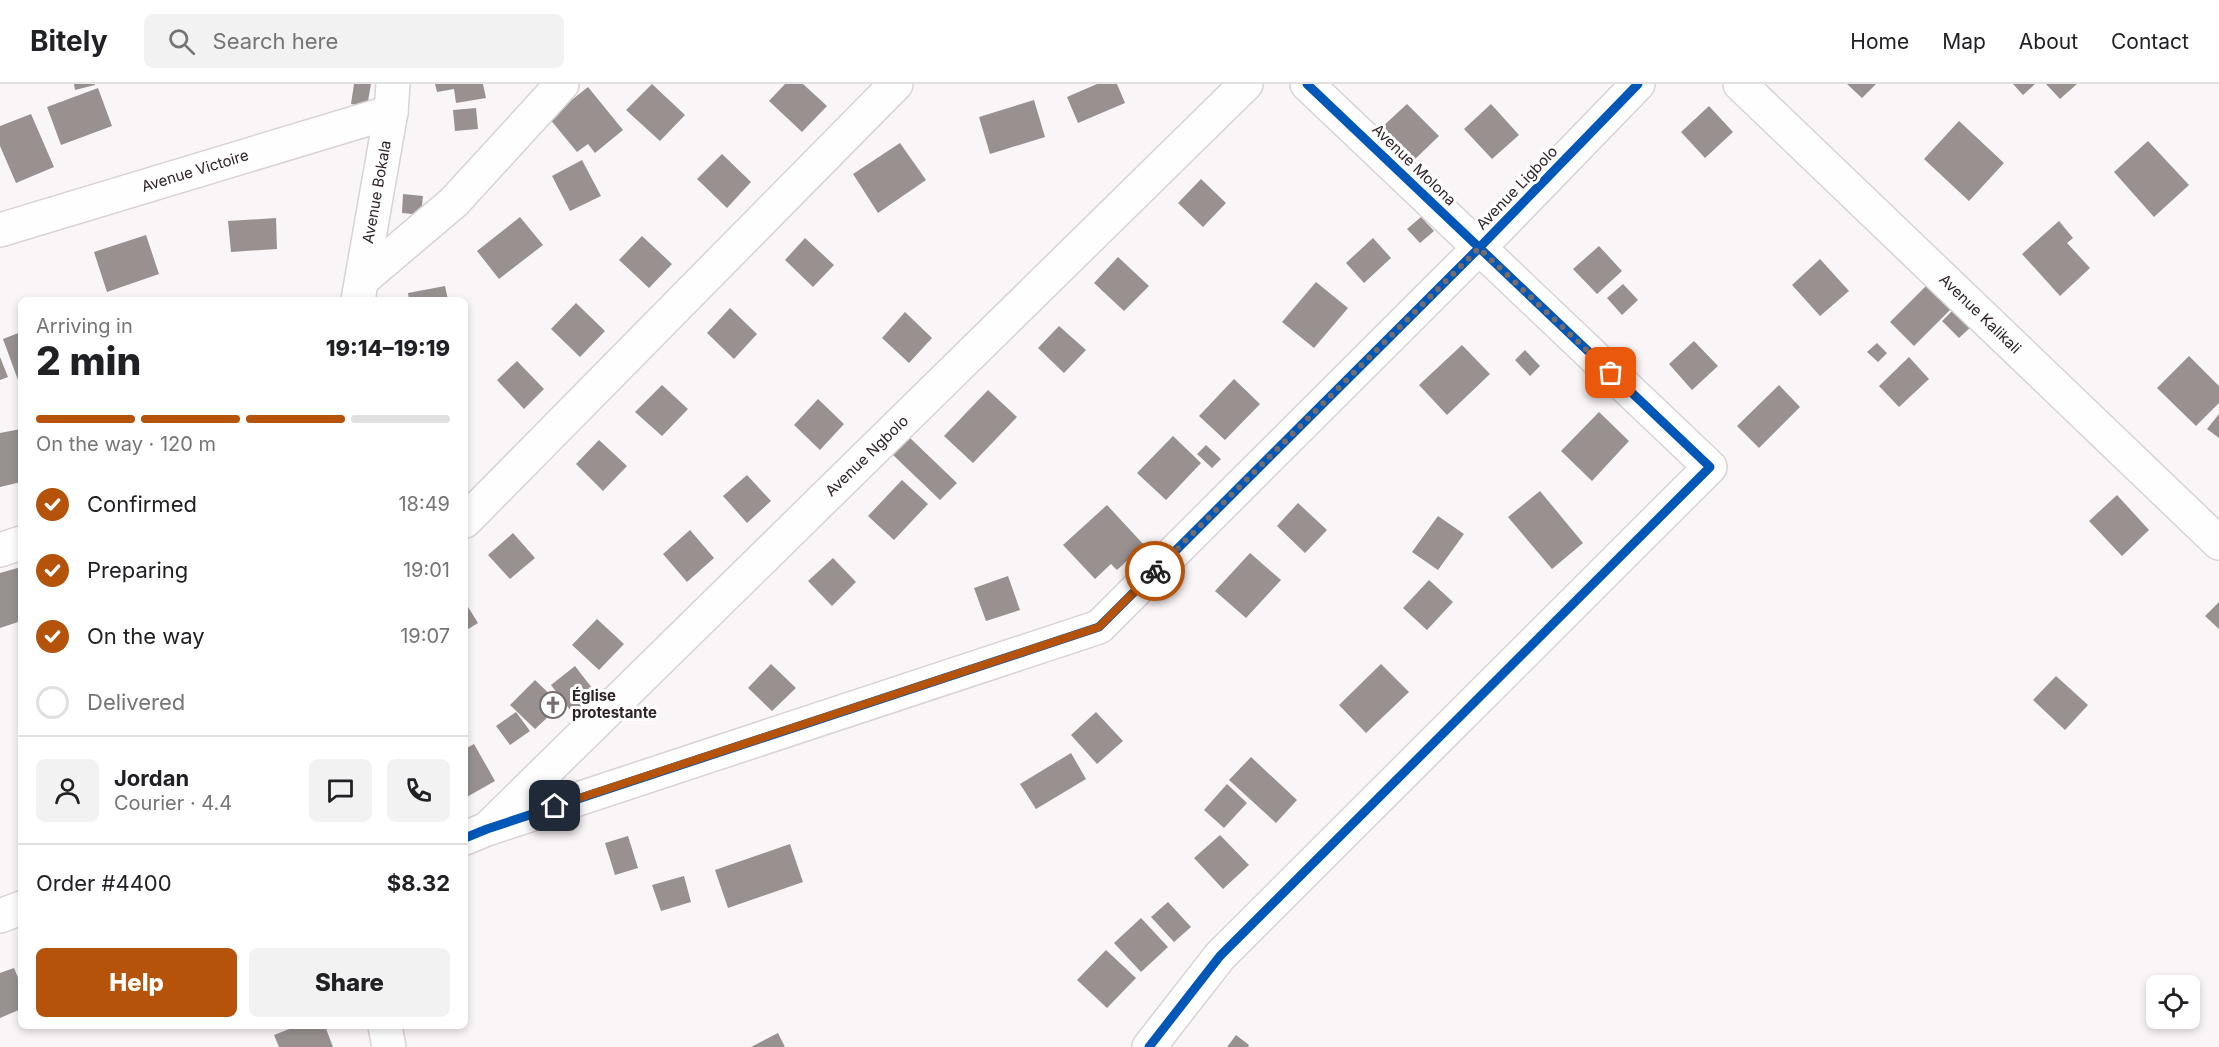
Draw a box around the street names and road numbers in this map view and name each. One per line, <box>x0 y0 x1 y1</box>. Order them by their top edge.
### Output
street label: Avenue Molona <box>1368 120 1460 209</box>
street label: Avenue Bokala <box>358 139 395 245</box>
street label: Avenue Ligbolo <box>1472 142 1561 233</box>
street label: Avenue Victoire <box>139 145 251 196</box>
street label: Avenue Kalikali <box>1935 270 2025 358</box>
street label: Avenue Ngbolo <box>821 411 912 500</box>

